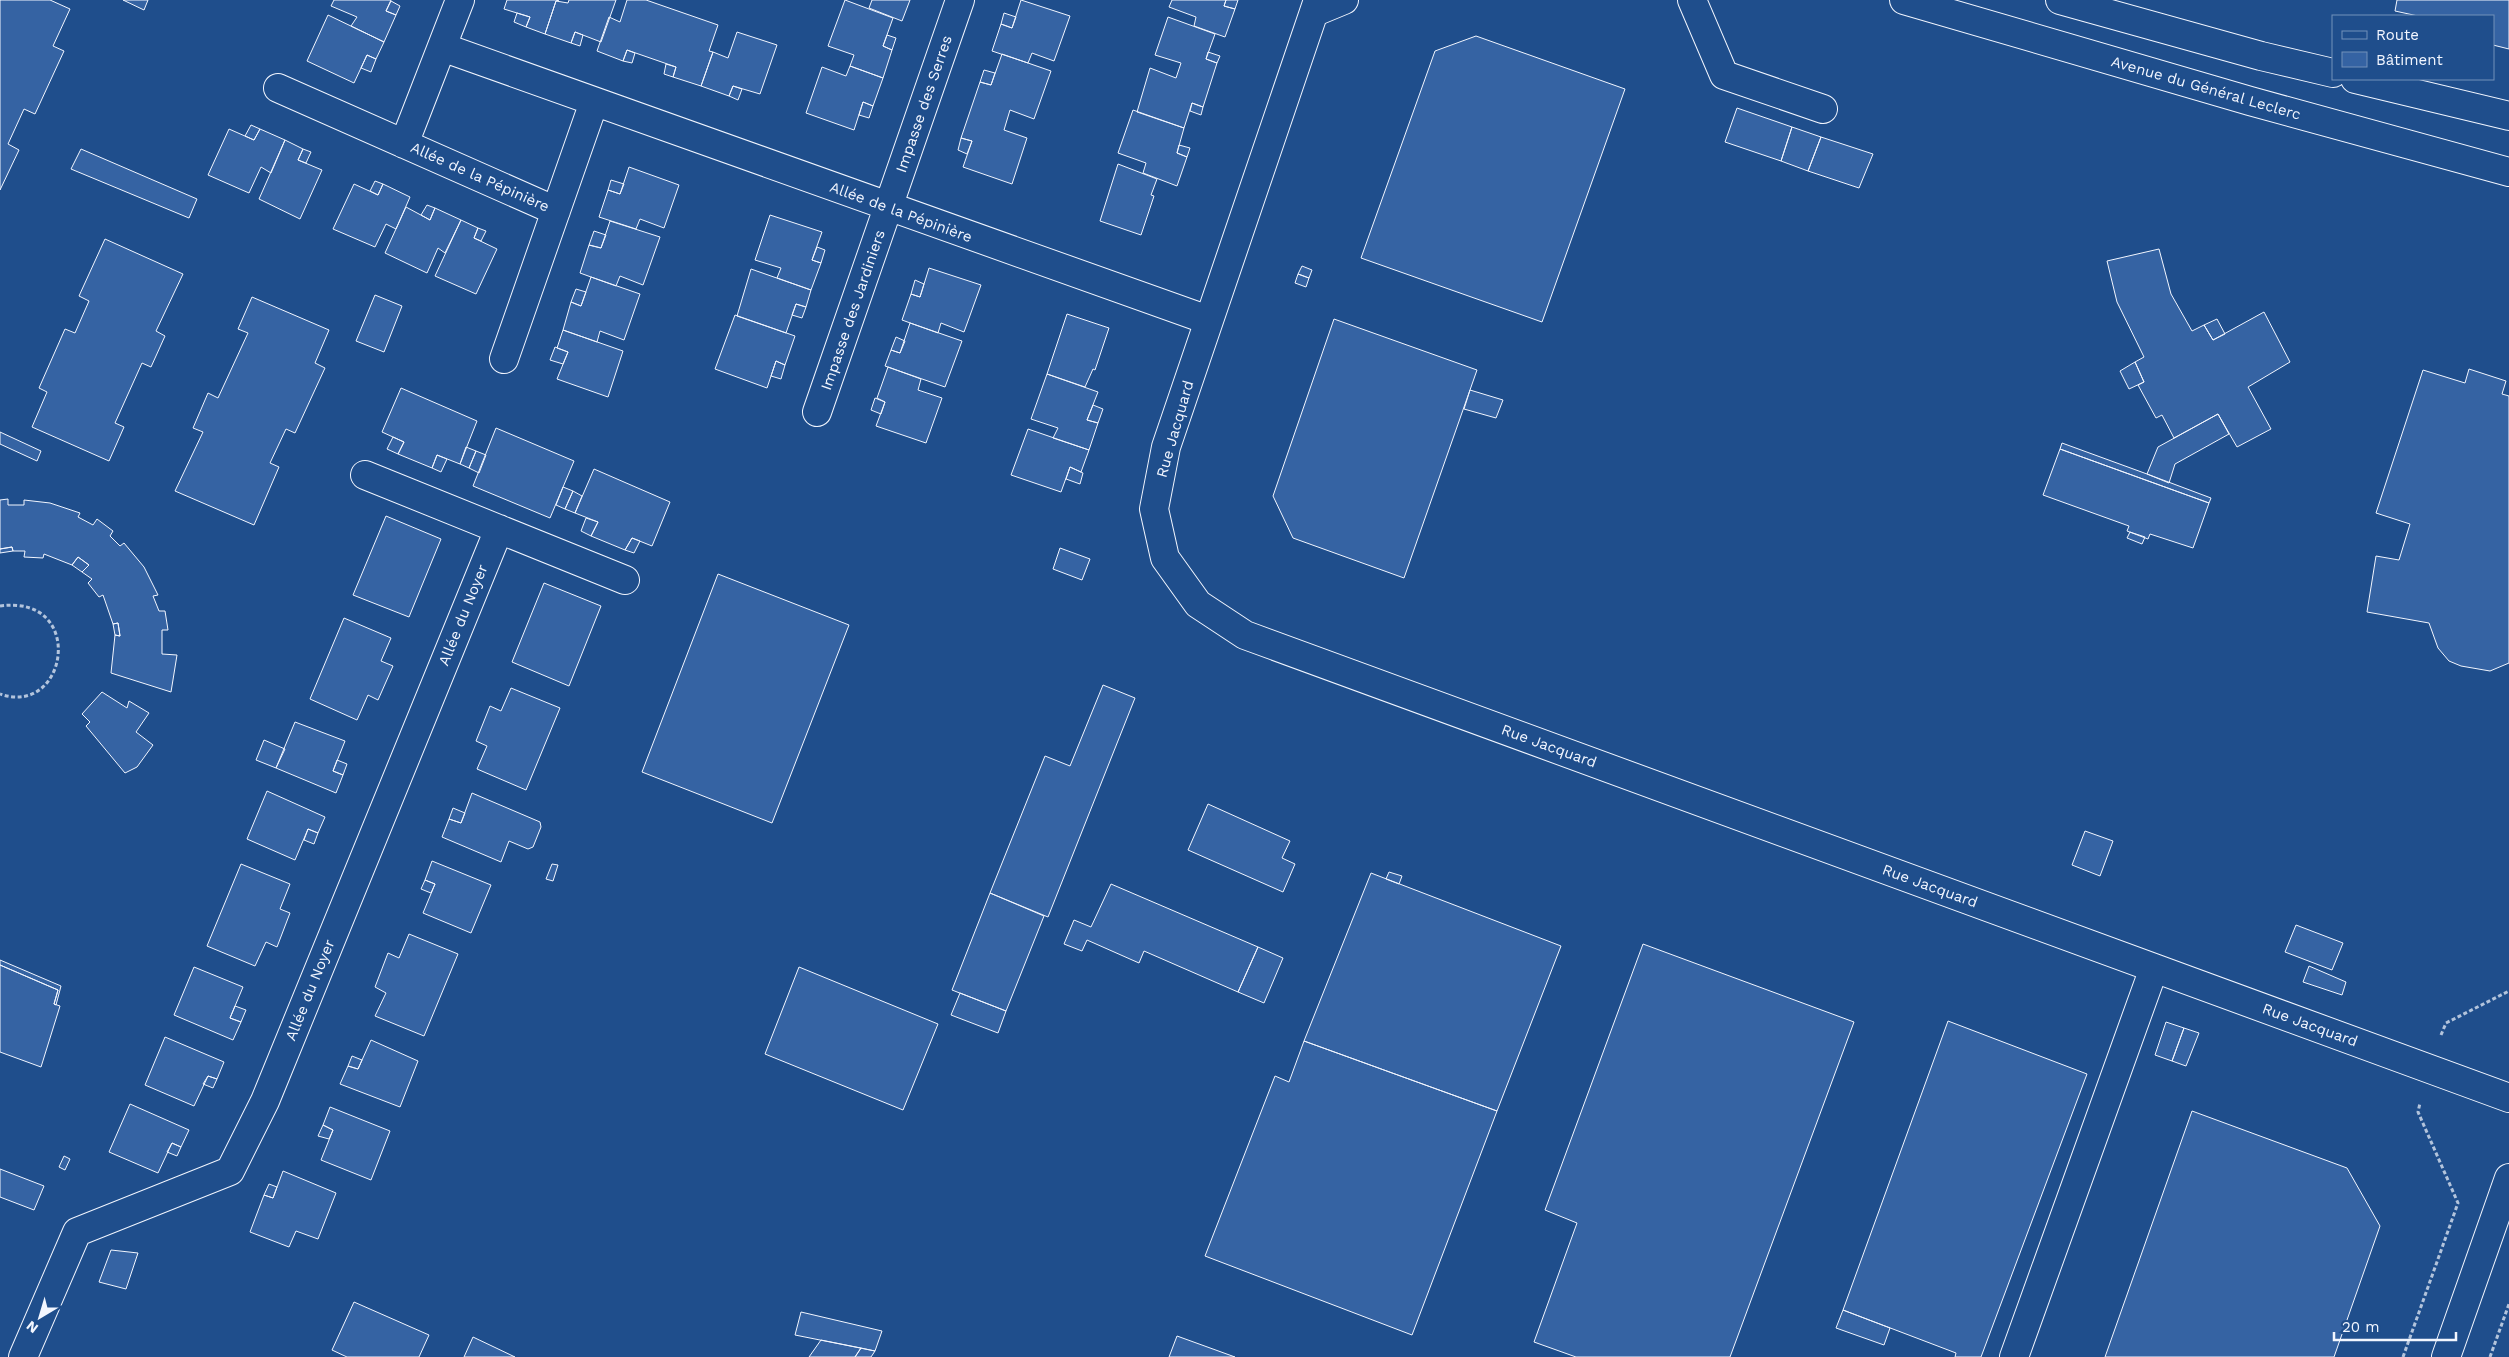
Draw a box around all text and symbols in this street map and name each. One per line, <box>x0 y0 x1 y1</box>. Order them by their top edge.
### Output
legend <box>2332 15 2494 80</box>
text: Route <box>2376 26 2419 44</box>
street label: Impasse des Serres <box>892 33 956 175</box>
text: Bâtiment <box>2376 51 2443 69</box>
street label: Avenue du Général Leclerc <box>2109 52 2303 124</box>
street label: Allée de la Pépinière <box>408 138 552 216</box>
street label: Allée de la Pépinière <box>827 178 975 246</box>
street label: Impasse des Jardiniers <box>817 227 889 393</box>
street label: Rue Jacquard <box>1153 378 1197 480</box>
street label: Allée du Noyer <box>435 562 491 668</box>
street label: Rue Jacquard <box>1499 720 1599 772</box>
street label: Rue Jacquard <box>1880 860 1980 912</box>
street label: Allée du Noyer <box>282 937 338 1043</box>
street label: Rue Jacquard <box>2260 999 2360 1051</box>
north arrow <box>15 1292 65 1342</box>
scale bar <box>2334 1310 2456 1342</box>
text: N <box>23 1318 41 1337</box>
text: 20 m <box>2342 1318 2380 1336</box>

